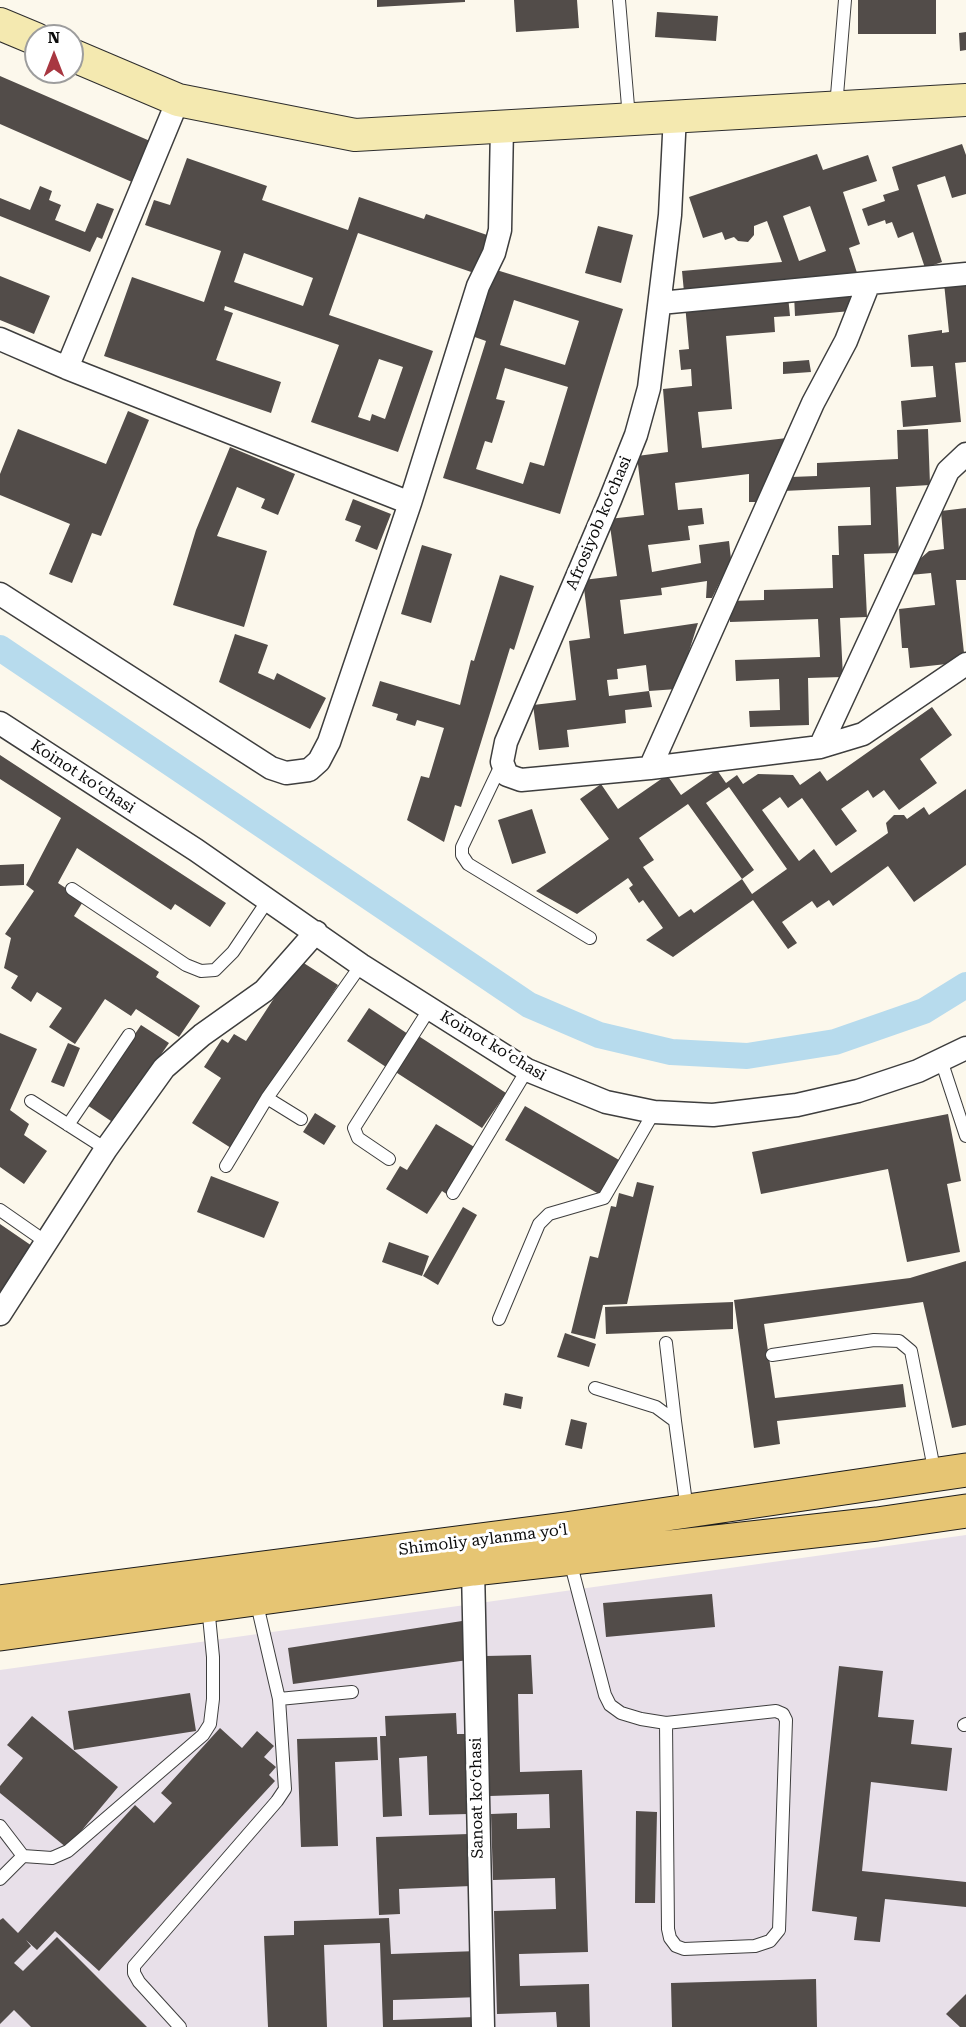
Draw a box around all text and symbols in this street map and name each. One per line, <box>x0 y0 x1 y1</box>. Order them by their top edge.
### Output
north arrow <box>24 24 84 84</box>
text: N <box>48 28 60 47</box>
street label: Afrosiyob koʻchasi <box>562 453 636 593</box>
street label: Koinot koʻchasi <box>27 736 139 818</box>
street label: Koinot koʻchasi <box>436 1007 550 1085</box>
street label: Shimoliy aylanma yoʻl <box>397 1520 569 1560</box>
street label: Sanoat koʻchasi <box>466 1737 488 1859</box>

